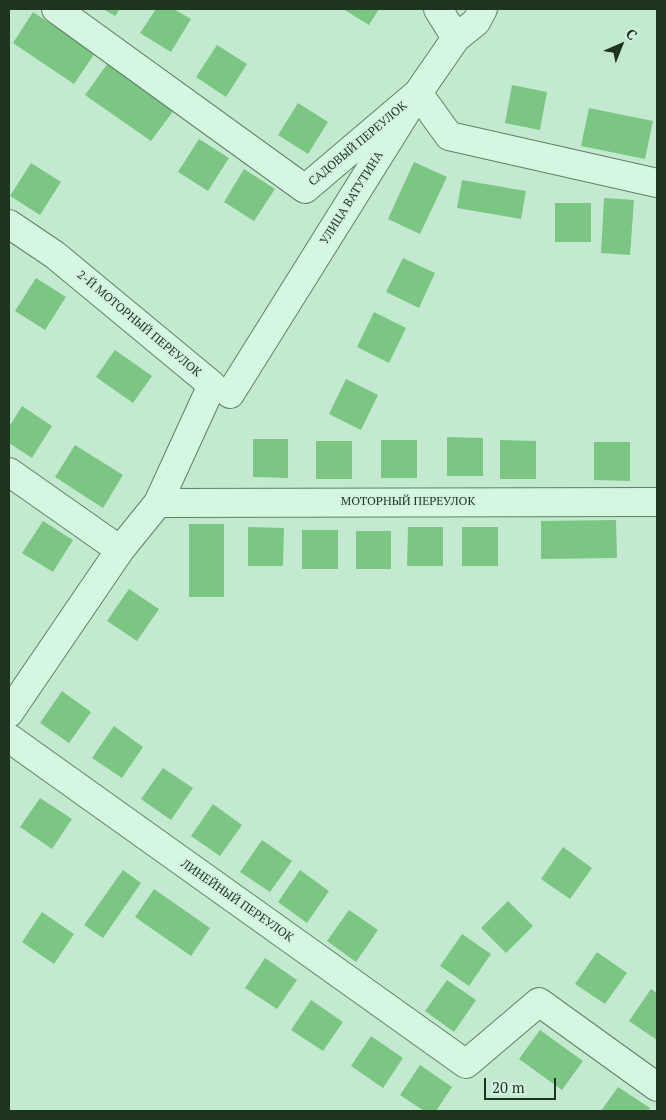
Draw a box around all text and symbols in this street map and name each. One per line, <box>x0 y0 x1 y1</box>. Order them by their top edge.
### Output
north arrow <box>596 20 646 70</box>
text: С <box>622 24 642 44</box>
street label: САДОВЫЙ ПЕРЕУЛОК <box>306 99 410 189</box>
street label: УЛИЦА ВАТУТИНА <box>317 149 387 247</box>
street label: 2-Й МОТОРНЫЙ ПЕРЕУЛОК <box>74 268 204 380</box>
street label: МОТОРНЫЙ ПЕРЕУЛОК <box>341 495 475 509</box>
street label: ЛИНЕЙНЫЙ ПЕРЕУЛОК <box>178 857 296 945</box>
scale bar <box>486 1068 558 1100</box>
text: 20 m <box>492 1077 525 1097</box>

